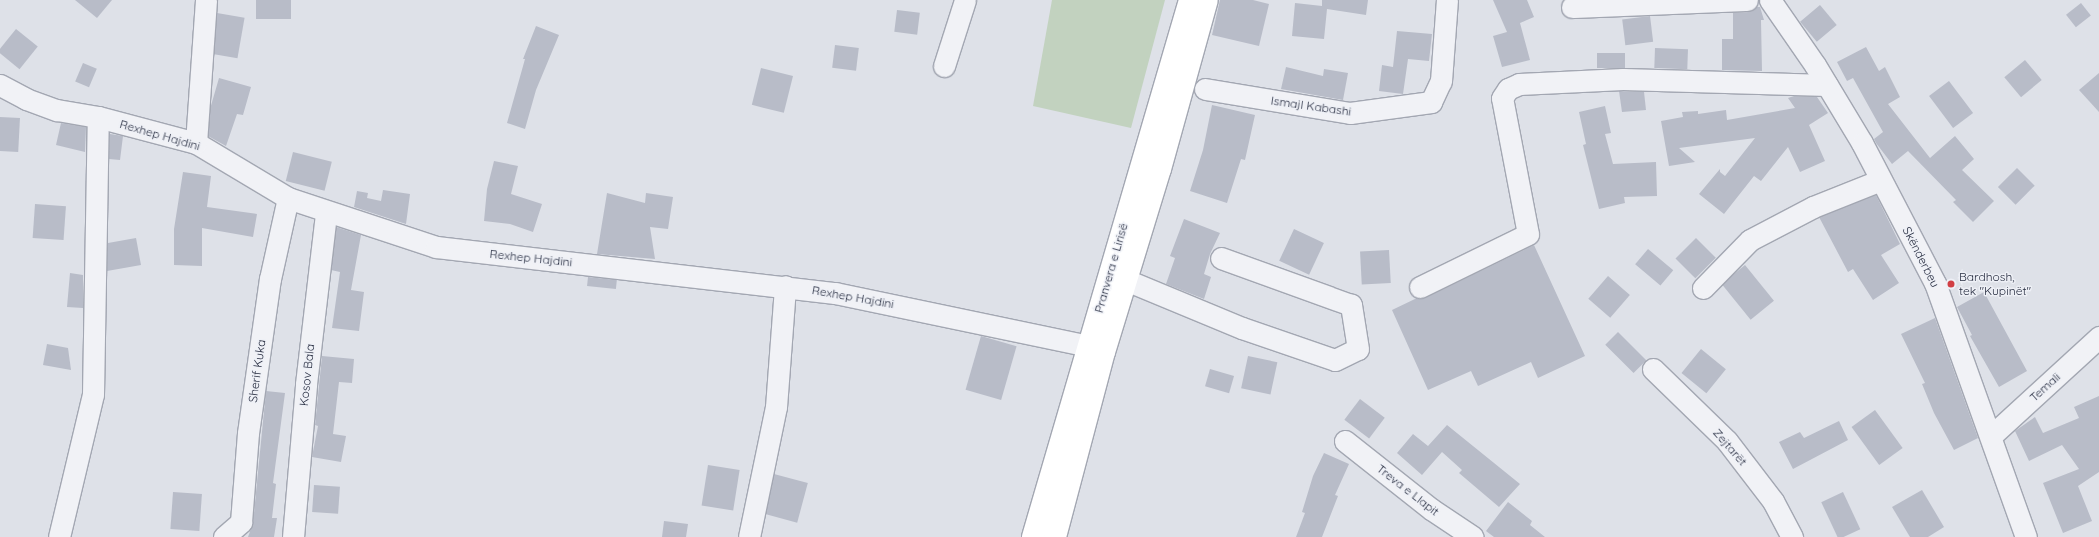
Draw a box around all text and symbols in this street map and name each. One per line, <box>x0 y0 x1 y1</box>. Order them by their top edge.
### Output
street label: Ismajl Kabashi <box>1270 93 1352 119</box>
street label: Rexhep Hajdini <box>118 117 202 153</box>
street label: Pranvera e Lirisë <box>1091 222 1131 314</box>
street label: Skënderbeu <box>1900 224 1942 290</box>
street label: Rexhep Hajdini <box>489 246 573 270</box>
place label: Bardhosh, tek "Kupinët" <box>1959 270 2031 298</box>
marker: Bardhosh, tek "Kupinët" <box>1946 279 1956 289</box>
street label: Rexhep Hajdini <box>811 283 895 311</box>
street label: Sherif Kuka <box>245 339 269 403</box>
street label: Kosov Bala <box>297 343 317 407</box>
street label: Temali <box>2027 370 2063 404</box>
street label: Zejtarët <box>1710 426 1750 468</box>
street label: Treva e Llapit <box>1374 461 1442 519</box>

